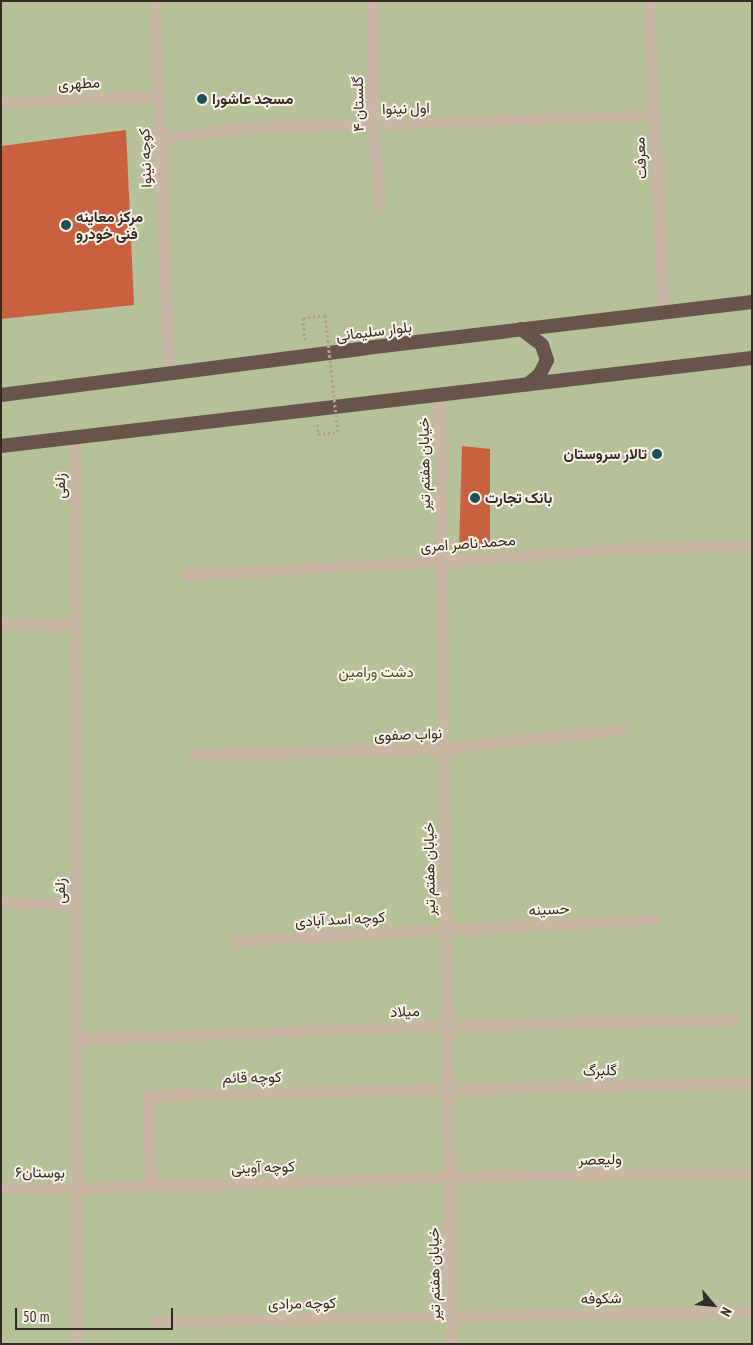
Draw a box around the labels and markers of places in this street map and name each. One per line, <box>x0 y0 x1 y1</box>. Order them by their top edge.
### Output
place label: مسجد عاشورا <box>212 90 293 108</box>
marker: مسجد عاشورا <box>196 93 208 105</box>
place label: مرکز معاینه فنی خودرو <box>76 207 143 242</box>
marker: مرکز معاینه فنی خودرو <box>60 219 72 231</box>
place label: تالار سروستان <box>563 445 647 463</box>
marker: تالار سروستان <box>651 448 663 460</box>
place label: بانک تجارت <box>485 489 552 507</box>
marker: بانک تجارت <box>469 492 481 504</box>

